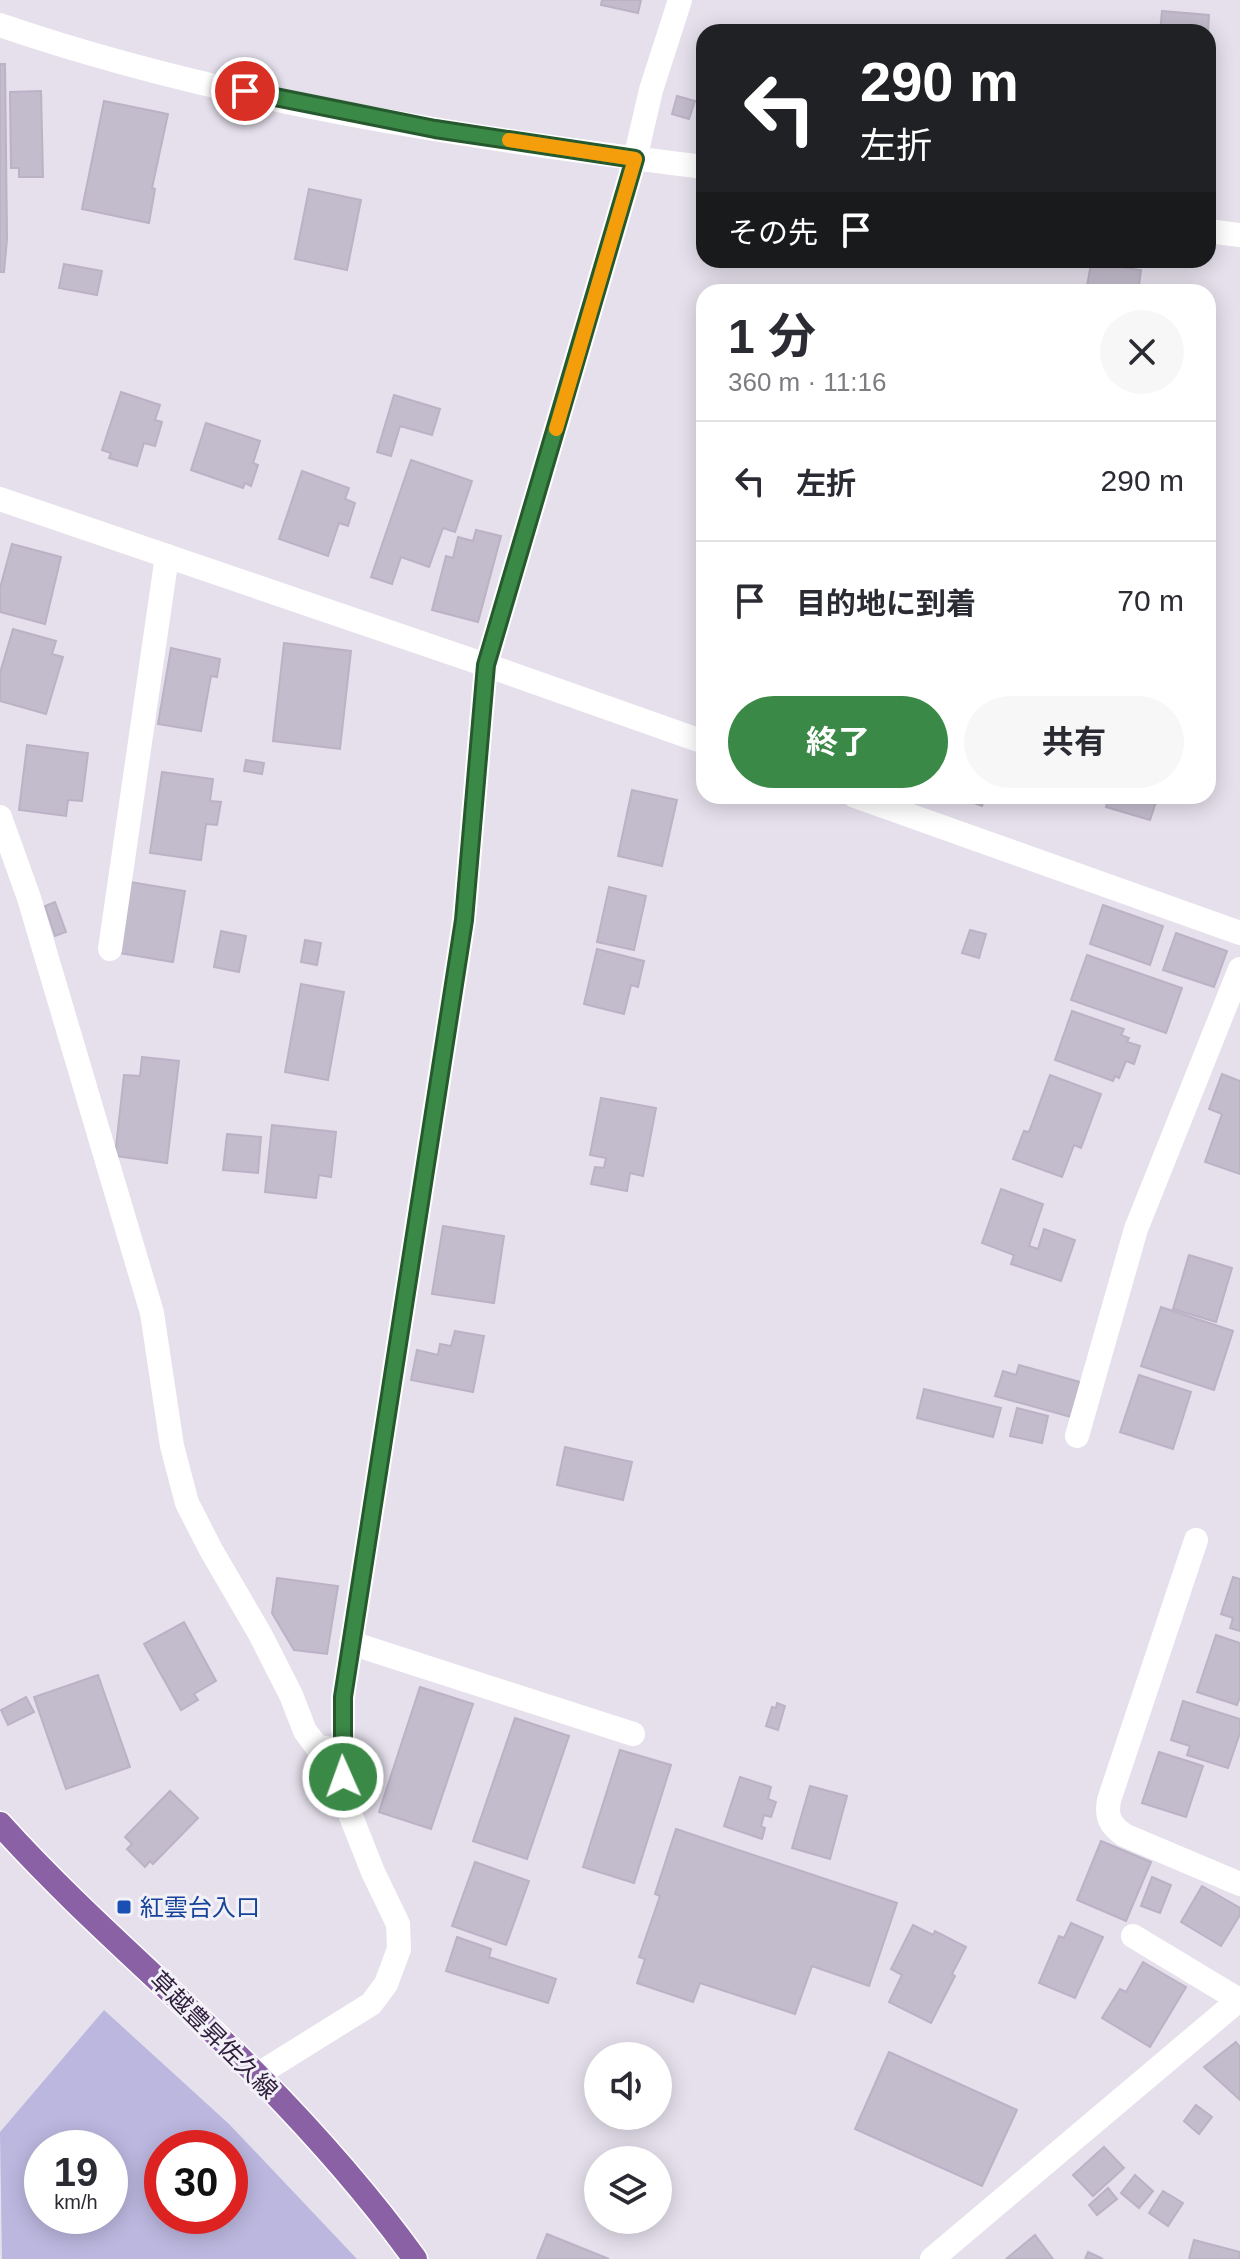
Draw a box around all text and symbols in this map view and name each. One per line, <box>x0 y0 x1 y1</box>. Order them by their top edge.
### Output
text: 290 m <box>860 50 1019 113</box>
icon: left <box>728 56 832 160</box>
pin <box>211 57 279 125</box>
icon: arrive <box>223 69 267 113</box>
text: 左折 <box>860 125 932 166</box>
icon: arrive <box>834 208 878 252</box>
text: その先 <box>728 216 818 249</box>
text: 1 分 <box>728 310 816 363</box>
button: close <box>1100 310 1184 394</box>
text: 360 m · 11:16 <box>728 367 887 397</box>
icon: left <box>728 459 772 503</box>
text: 290 m <box>1101 464 1184 497</box>
text: 左折 <box>796 467 856 500</box>
icon: arrive <box>728 579 772 623</box>
text: 70 m <box>1117 584 1184 617</box>
text: 目的地に到着 <box>796 587 976 620</box>
button: 終了 <box>728 696 948 788</box>
button: 共有 <box>964 696 1184 788</box>
position arrow <box>301 1735 385 1819</box>
place label: 紅雲台入口 <box>140 1894 260 1921</box>
marker: 紅雲台入口 <box>115 1898 133 1916</box>
street label: 草越豊昇佐久線 <box>145 1966 283 2104</box>
map controls <box>584 2042 672 2234</box>
button: sound <box>584 2042 672 2130</box>
speed limit sign: 30 <box>144 2130 248 2234</box>
button: layers <box>584 2146 672 2234</box>
text: 19 <box>54 2150 98 2194</box>
text: km/h <box>54 2191 98 2213</box>

